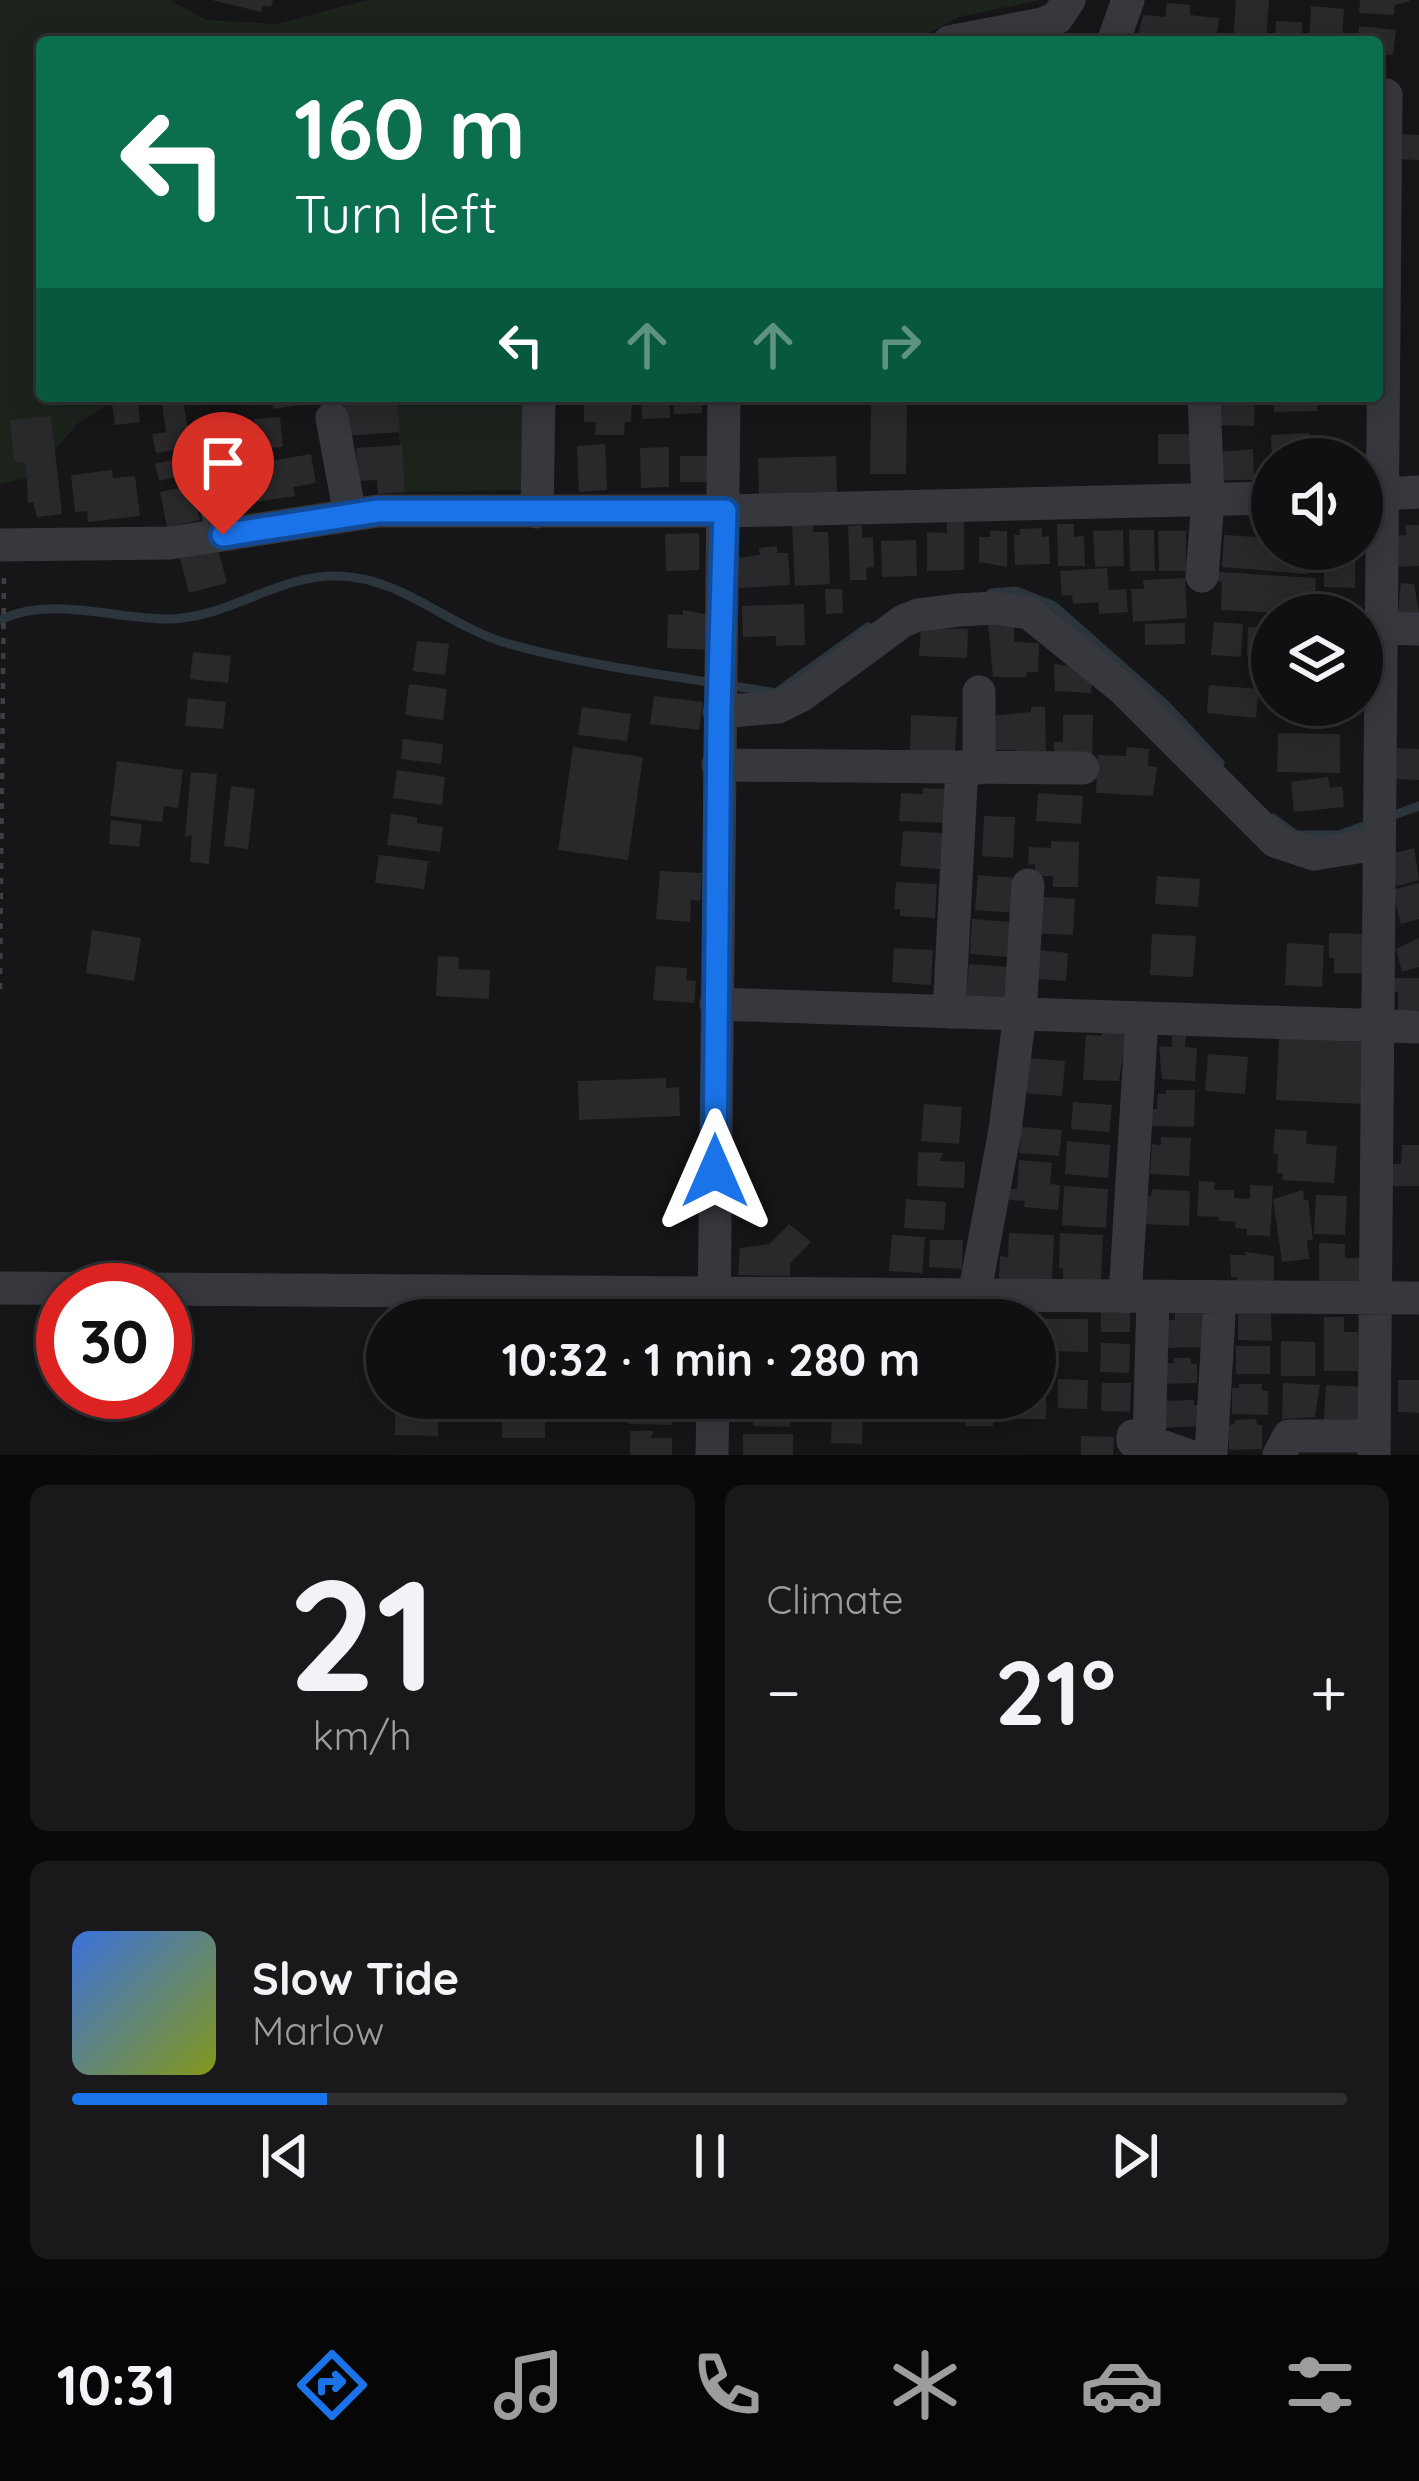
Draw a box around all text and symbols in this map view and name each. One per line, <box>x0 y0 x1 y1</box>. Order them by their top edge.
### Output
text: 160 m <box>294 75 526 180</box>
icon: left <box>96 84 252 240</box>
text: Turn left <box>294 179 498 247</box>
icon: left <box>488 312 554 378</box>
icon: ahead <box>614 312 680 378</box>
icon: ahead <box>740 312 806 378</box>
icon: right <box>866 312 932 378</box>
pin <box>172 412 274 535</box>
icon: arrive <box>190 430 256 496</box>
map controls <box>1251 438 1383 726</box>
button: sound <box>1251 438 1383 570</box>
button: layers <box>1251 594 1383 726</box>
position arrow <box>652 1108 778 1234</box>
speed limit sign: 30 <box>36 1263 192 1419</box>
text: 10:32 · 1 min · 280 m <box>502 1331 920 1387</box>
text: 21 <box>288 1535 437 1730</box>
text: Climate <box>767 1575 904 1624</box>
text: 21° <box>995 1635 1116 1748</box>
text: − <box>767 1650 801 1733</box>
text: + <box>1310 1650 1347 1733</box>
text: km/h <box>313 1711 412 1760</box>
text: Slow Tide <box>252 1950 459 2006</box>
text: Marlow <box>252 2006 384 2055</box>
icon: previous <box>252 2123 318 2189</box>
icon: pause <box>677 2123 743 2189</box>
icon: next <box>1102 2123 1168 2189</box>
icon: directions <box>290 2343 374 2427</box>
icon: music <box>487 2343 571 2427</box>
icon: phone <box>685 2343 769 2427</box>
icon: climate <box>883 2343 967 2427</box>
icon: car <box>1080 2343 1164 2427</box>
icon: filters <box>1278 2343 1362 2427</box>
text: 10:31 <box>57 2351 176 2419</box>

